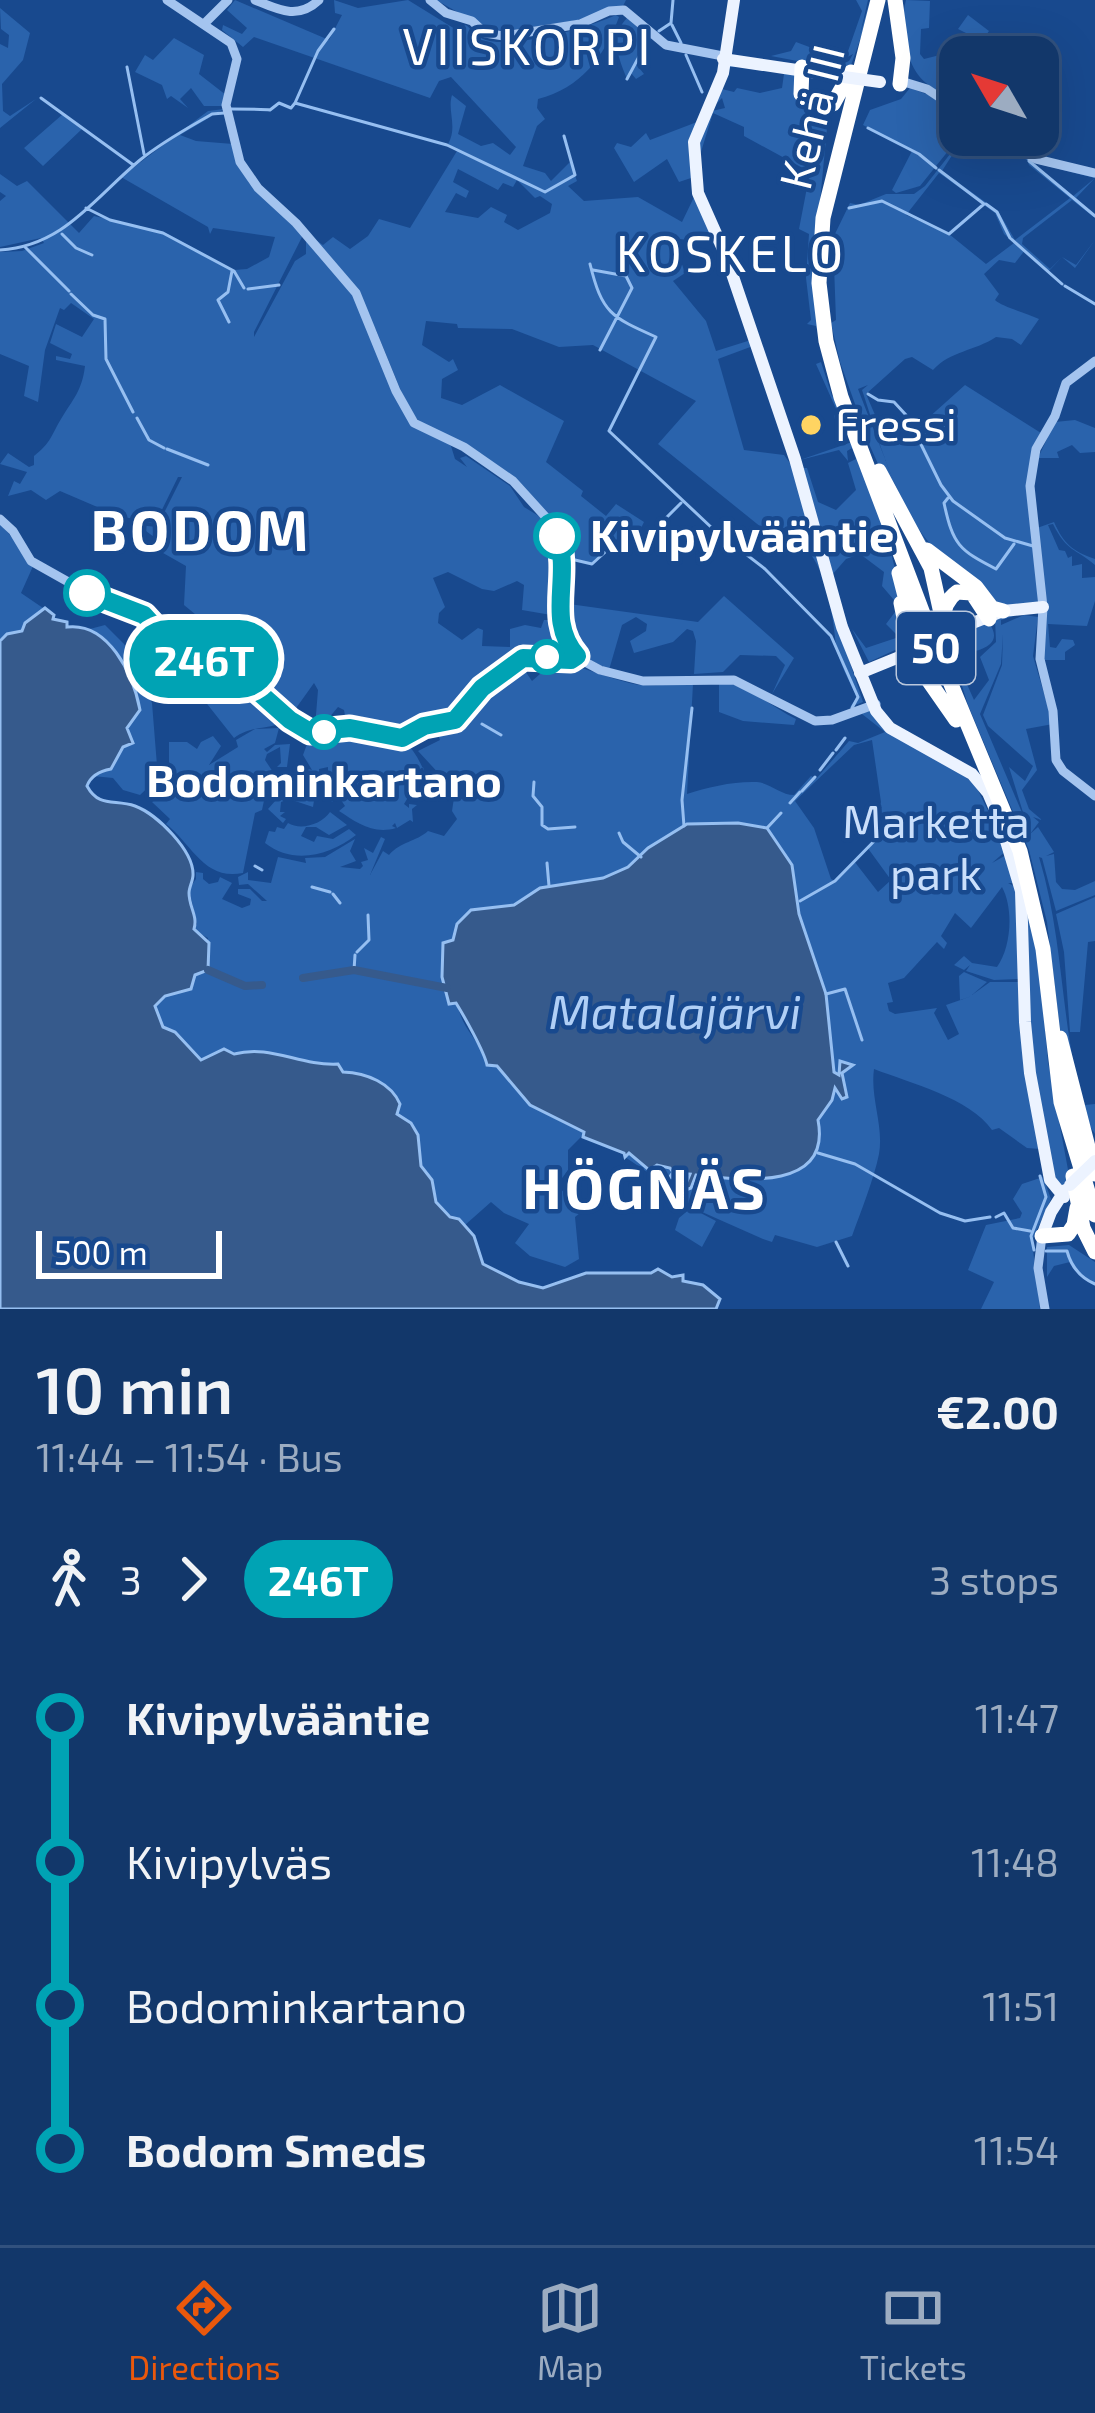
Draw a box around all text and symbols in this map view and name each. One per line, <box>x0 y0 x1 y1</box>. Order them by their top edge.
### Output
district label: VIISKORPI <box>402 14 654 75</box>
north arrow <box>939 36 1059 156</box>
map controls <box>939 36 1059 156</box>
street label: Kehä III <box>766 39 854 194</box>
district label: KOSKELO <box>616 221 846 282</box>
place label: Fressi <box>835 396 957 450</box>
marker: Fressi <box>798 412 824 438</box>
district label: BODOM <box>91 494 312 562</box>
place label: Kivipylvääntie <box>590 507 894 562</box>
marker: Kivipylvääntie <box>535 514 579 558</box>
unlabelled marker <box>65 571 109 615</box>
road number: 50 <box>897 612 975 684</box>
line badge: 246T <box>120 620 288 698</box>
text: 246T <box>153 634 255 684</box>
unlabelled marker <box>531 641 563 673</box>
marker: Bodominkartano <box>308 716 340 748</box>
place label: Bodominkartano <box>146 752 502 806</box>
park label: Marketta park <box>842 793 1030 899</box>
water label: Matalajärvi <box>549 981 801 1040</box>
district label: HÖGNÄS <box>522 1152 768 1220</box>
scale bar <box>36 1225 222 1278</box>
text: 500 m <box>54 1232 148 1272</box>
text: 10 min <box>36 1348 233 1427</box>
text: €2.00 <box>936 1384 1059 1438</box>
text: 11:44 – 11:54 · Bus <box>36 1433 343 1480</box>
icon: walk <box>36 1546 102 1612</box>
icon: forward <box>160 1546 226 1612</box>
text: 246T <box>268 1554 369 1604</box>
text: 3 <box>120 1556 142 1603</box>
text: 3 stops <box>929 1556 1059 1603</box>
text: Kivipylvääntie <box>126 1690 430 1744</box>
text: 11:47 <box>975 1694 1059 1741</box>
text: Kivipylväs <box>126 1834 332 1888</box>
text: 11:48 <box>971 1838 1059 1885</box>
text: Bodominkartano <box>126 1978 467 2032</box>
text: 11:51 <box>982 1982 1059 2029</box>
text: Bodom Smeds <box>126 2122 426 2176</box>
text: 11:54 <box>974 2126 1059 2173</box>
tab: Directions <box>128 2275 280 2387</box>
tab: Map <box>537 2275 603 2387</box>
tab: Tickets <box>860 2275 967 2387</box>

